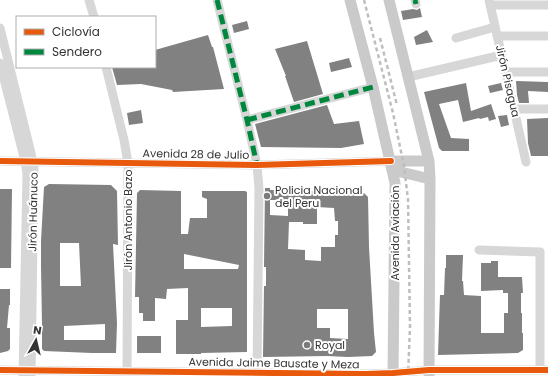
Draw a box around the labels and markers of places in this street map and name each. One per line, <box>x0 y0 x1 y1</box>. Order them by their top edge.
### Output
place label: Policia Nacional del Peru <box>275 182 362 211</box>
marker: Policia Nacional del Peru <box>262 191 272 201</box>
place label: Royal <box>315 337 345 353</box>
marker: Royal <box>302 340 312 350</box>

